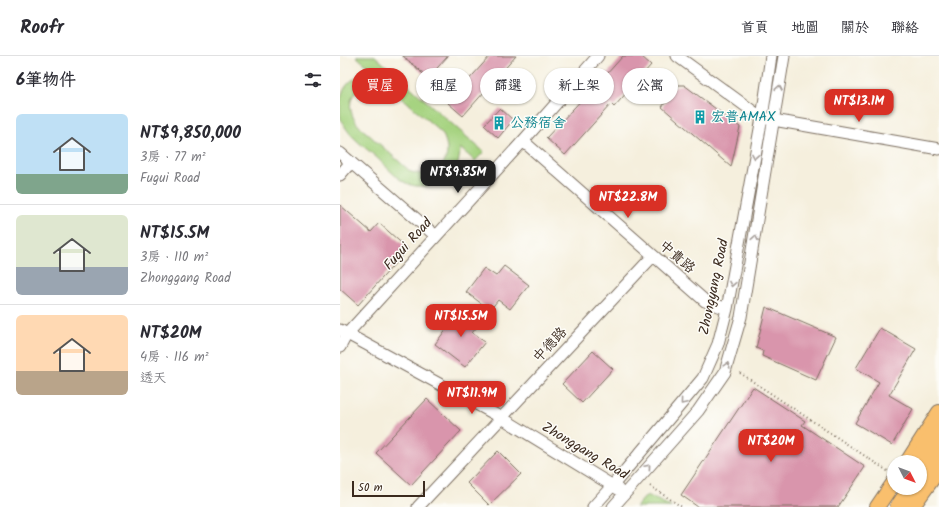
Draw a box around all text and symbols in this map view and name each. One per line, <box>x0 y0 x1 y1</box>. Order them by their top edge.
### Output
text: Roofr <box>20 13 64 43</box>
text: 首頁 <box>741 17 769 39</box>
text: 地圖 <box>791 17 819 39</box>
text: 關於 <box>841 17 869 39</box>
text: 聯絡 <box>891 17 919 39</box>
text: 6筆物件 <box>16 67 76 94</box>
chip: 買屋 <box>352 68 408 104</box>
chip: 租屋 <box>416 68 472 104</box>
chip: 篩選 <box>480 68 536 104</box>
chip: 新上架 <box>544 68 614 104</box>
chip: 公寓 <box>622 68 678 104</box>
icon: filters <box>302 69 324 91</box>
one-way arrow <box>775 85 783 91</box>
pin: NT$13.1M <box>818 89 900 123</box>
text: NT$13.1M <box>834 91 884 112</box>
place label: 宏普AMAX <box>711 106 776 128</box>
building icon: 宏普AMAX <box>692 109 708 125</box>
place label: 公務宿舍 <box>510 112 566 134</box>
building icon: 公務宿舍 <box>491 115 507 131</box>
text: NT$9,850,000 <box>140 120 241 147</box>
icon: home <box>48 130 96 178</box>
text: 3房 · 77 m² <box>140 147 205 168</box>
one-way arrow <box>751 153 760 159</box>
pin: NT$9.85M <box>417 160 499 194</box>
text: NT$9.85M <box>430 162 486 183</box>
text: Fugui Road <box>140 168 200 189</box>
pin: NT$22.8M <box>587 185 669 219</box>
text: NT$22.8M <box>599 187 657 208</box>
street label: Fugui Road <box>378 212 438 275</box>
text: NT$15.5M <box>140 220 209 247</box>
icon: home <box>48 231 96 279</box>
street label: 中貴路 <box>654 235 700 279</box>
one-way arrow <box>750 235 759 241</box>
street label: Zhongyang Road <box>693 236 735 337</box>
text: 3房 · 110 m² <box>140 247 208 268</box>
text: Zhonggang Road <box>140 268 231 289</box>
one-way arrow <box>728 281 736 287</box>
pin: NT$15.5M <box>420 304 502 338</box>
text: NT$15.5M <box>435 306 487 327</box>
text: NT$20M <box>140 320 202 347</box>
street label: 中德路 <box>528 322 572 368</box>
icon: home <box>48 331 96 379</box>
text: 4房 · 116 m² <box>140 347 209 368</box>
one-way arrow <box>722 362 731 369</box>
text: 透天 <box>140 368 166 389</box>
pin: NT$11.9M <box>431 381 513 415</box>
text: NT$11.9M <box>447 383 497 404</box>
one-way arrow <box>680 397 687 405</box>
street label: Zhonggang Road <box>537 416 633 486</box>
pin: NT$20M <box>738 429 804 463</box>
text: NT$20M <box>747 431 795 452</box>
north arrow <box>887 455 927 495</box>
map controls <box>887 455 927 495</box>
one-way arrow <box>644 465 651 472</box>
scale bar <box>352 479 425 498</box>
text: 50 m <box>358 479 383 497</box>

